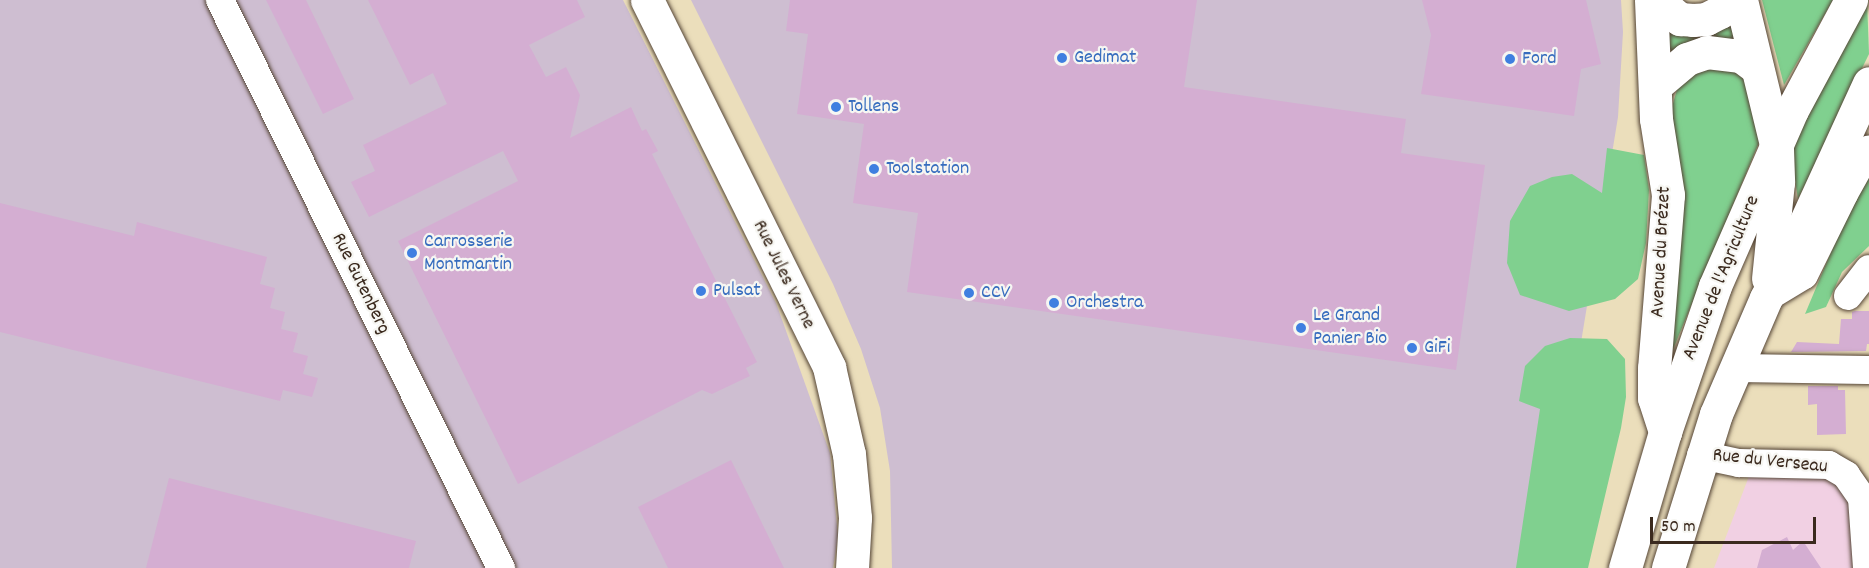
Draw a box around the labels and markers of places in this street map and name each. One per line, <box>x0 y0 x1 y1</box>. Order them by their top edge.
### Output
place label: Gedimat <box>1074 46 1136 70</box>
place label: Ford <box>1522 47 1557 71</box>
marker: Gedimat <box>1055 51 1069 65</box>
marker: Ford <box>1503 52 1517 66</box>
place label: Tollens <box>848 95 899 119</box>
marker: Tollens <box>829 100 843 114</box>
place label: Toolstation <box>886 157 969 181</box>
marker: Toolstation <box>867 162 881 176</box>
place label: Carrosserie Montmartin <box>424 230 513 277</box>
marker: Carrosserie Montmartin <box>405 246 419 260</box>
place label: Pulsat <box>713 279 761 303</box>
place label: CCV <box>981 281 1010 305</box>
marker: Pulsat <box>694 284 708 298</box>
marker: CCV <box>962 286 976 300</box>
place label: Orchestra <box>1066 291 1143 315</box>
marker: Orchestra <box>1047 296 1061 310</box>
place label: Le Grand Panier Bio <box>1313 304 1387 351</box>
marker: Le Grand Panier Bio <box>1294 321 1308 335</box>
place label: GiFi <box>1424 336 1450 360</box>
marker: GiFi <box>1405 341 1419 355</box>

